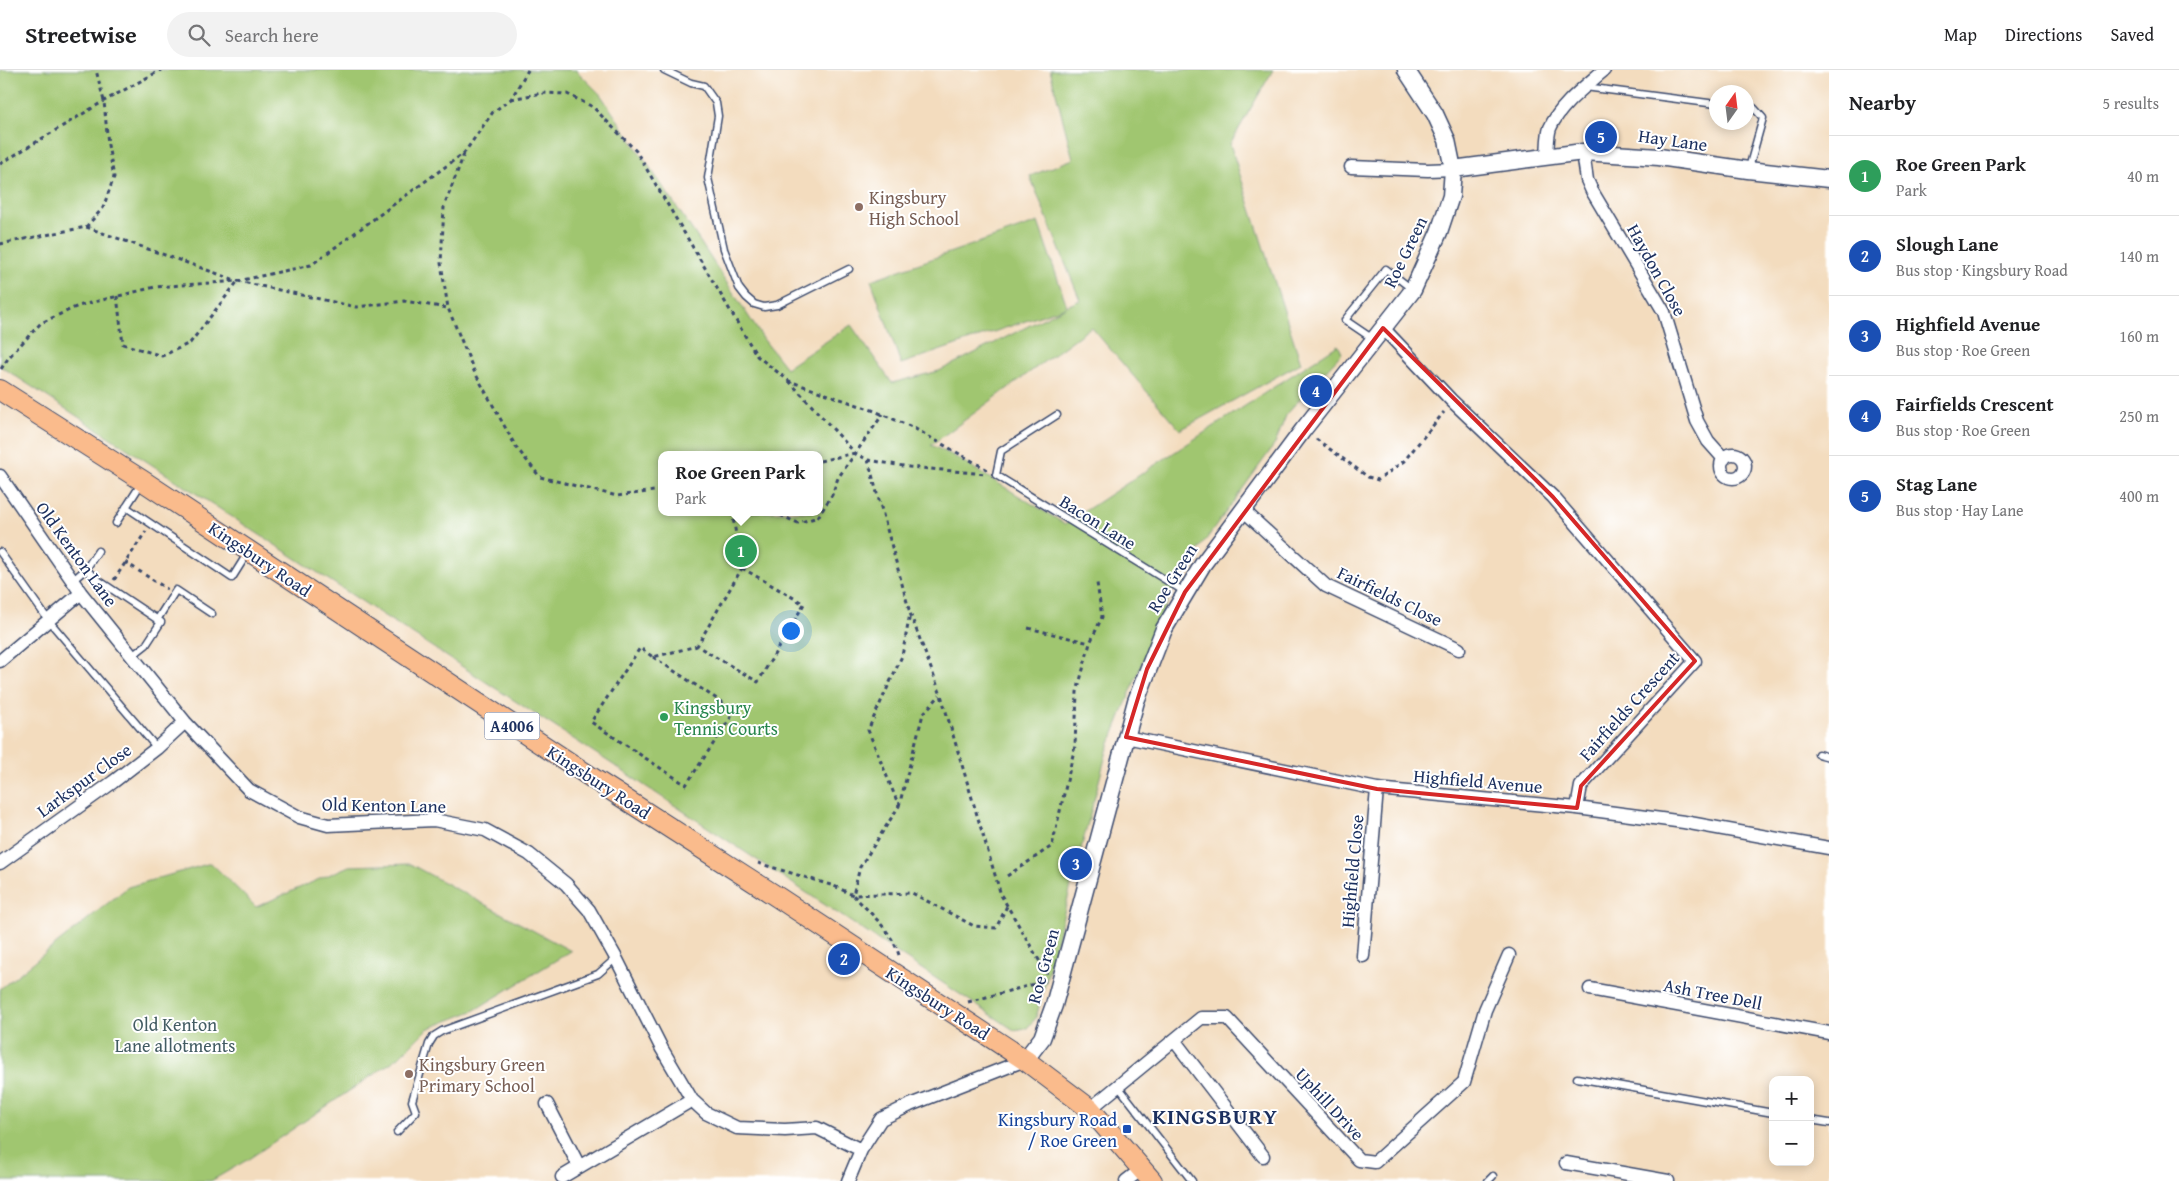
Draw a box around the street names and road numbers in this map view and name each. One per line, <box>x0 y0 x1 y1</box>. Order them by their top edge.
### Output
street label: Hay Lane <box>1637 122 1709 158</box>
street label: Roe Green <box>1376 212 1434 292</box>
street label: Haydon Close <box>1620 219 1694 321</box>
street label: Bacon Lane <box>1054 488 1142 556</box>
street label: Old Kenton Lane <box>30 496 124 612</box>
street label: Kingsbury Road <box>203 515 317 604</box>
street label: Roe Green <box>1140 538 1204 618</box>
street label: Fairfields Close <box>1333 559 1447 633</box>
street label: Fairfields Crescent <box>1572 645 1686 767</box>
road number: A4006 <box>484 712 540 739</box>
street label: Larkspur Close <box>31 736 137 824</box>
street label: Kingsbury Road <box>542 738 657 826</box>
street label: Highfield Avenue <box>1412 762 1544 800</box>
street label: Old Kenton Lane <box>322 790 446 820</box>
street label: Highfield Close <box>1334 813 1370 929</box>
street label: Roe Green <box>1020 925 1066 1007</box>
street label: Kingsbury Road <box>881 959 996 1047</box>
street label: Ash Tree Dell <box>1661 971 1765 1017</box>
street label: Uphill Drive <box>1289 1061 1371 1147</box>

